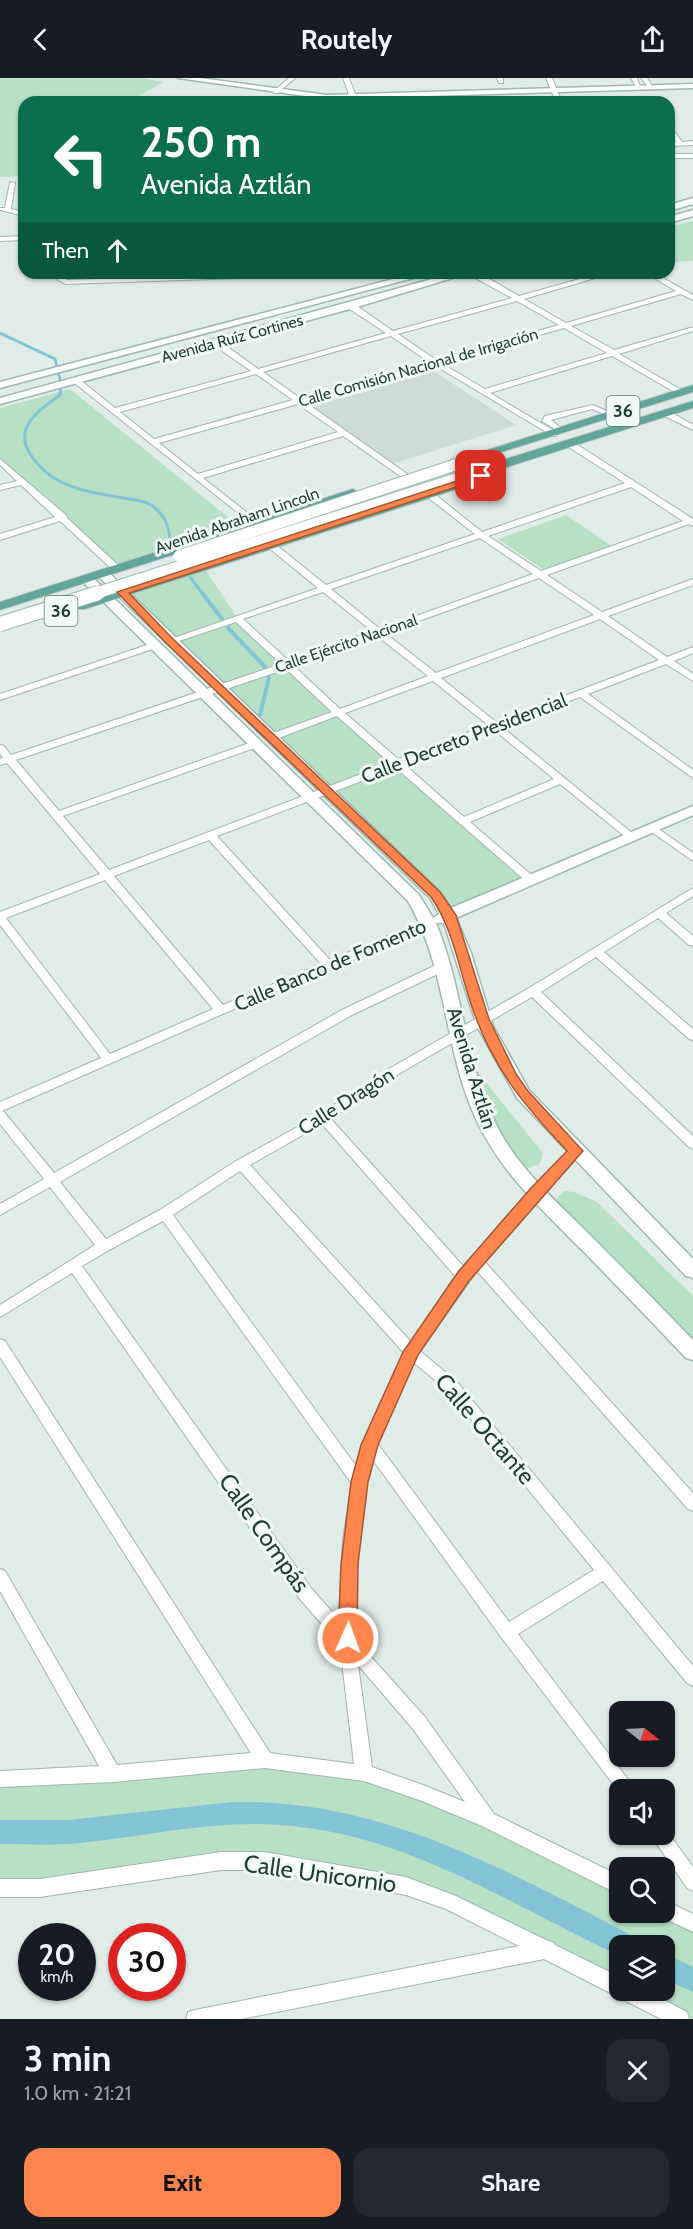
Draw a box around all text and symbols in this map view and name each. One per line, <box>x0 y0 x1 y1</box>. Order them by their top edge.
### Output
icon: back <box>24 23 57 56</box>
text: Routely <box>301 23 392 56</box>
icon: share <box>636 23 669 56</box>
text: 250 m <box>141 116 261 168</box>
icon: left <box>42 120 120 198</box>
text: Avenida Aztlán <box>141 168 311 201</box>
icon: ahead <box>101 234 134 267</box>
text: Then <box>42 237 89 264</box>
street label: Avenida Ruíz Cortines <box>159 310 306 367</box>
street label: Calle Comisión Nacional de Irrigación <box>296 324 540 411</box>
road number: 36 <box>606 396 640 426</box>
pin <box>455 450 506 501</box>
icon: arrive <box>464 459 497 492</box>
street label: Avenida Abraham Lincoln <box>153 483 322 557</box>
road number: 36 <box>44 596 78 626</box>
street label: Calle Ejército Nacional <box>272 610 420 677</box>
street label: Calle Decreto Presidencial <box>358 688 571 788</box>
street label: Calle Banco de Fomento <box>230 914 430 1016</box>
street label: Avenida Aztlán <box>442 1004 502 1132</box>
street label: Calle Dragón <box>294 1062 398 1140</box>
street label: Calle Octante <box>429 1367 541 1490</box>
street label: Calle Compás <box>213 1468 316 1598</box>
position arrow <box>316 1606 380 1670</box>
north arrow <box>609 1701 675 1767</box>
map controls <box>609 1701 675 2001</box>
button: sound <box>609 1779 675 1845</box>
street label: Calle Unicornio <box>242 1848 398 1899</box>
button: search <box>609 1857 675 1923</box>
speed limit sign: 30 <box>108 1923 186 2001</box>
button: layers <box>609 1935 675 2001</box>
text: 20 <box>38 1936 76 1973</box>
text: km/h <box>41 1968 73 1986</box>
text: 3 min <box>24 2036 111 2080</box>
button: close <box>606 2039 669 2102</box>
text: 1.0 km · 21:21 <box>24 2081 131 2105</box>
button: Exit <box>24 2148 341 2217</box>
button: Share <box>353 2148 669 2217</box>

